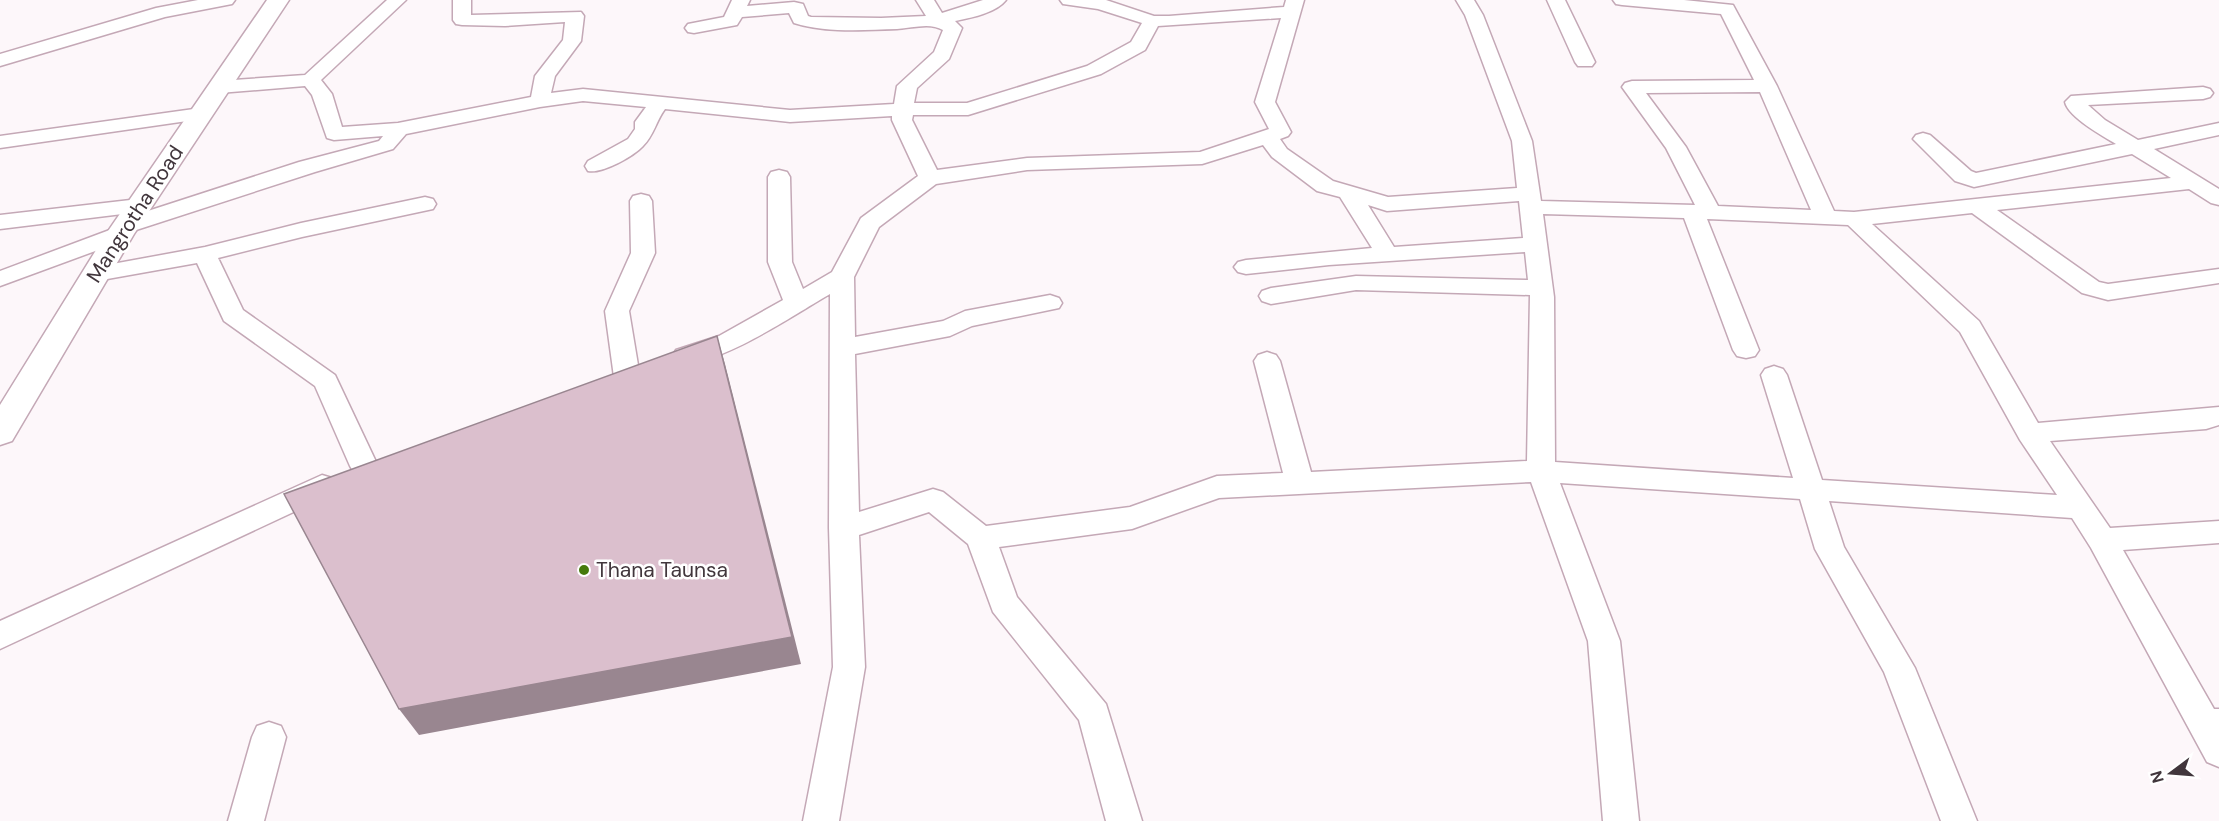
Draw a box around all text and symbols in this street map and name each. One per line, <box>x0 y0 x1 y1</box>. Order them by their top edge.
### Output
street label: Mangrotha Road <box>80 140 190 288</box>
place label: Thana Taunsa <box>596 556 728 584</box>
marker: Thana Taunsa <box>577 563 591 577</box>
north arrow <box>2141 743 2201 803</box>
text: N <box>2145 768 2169 786</box>

